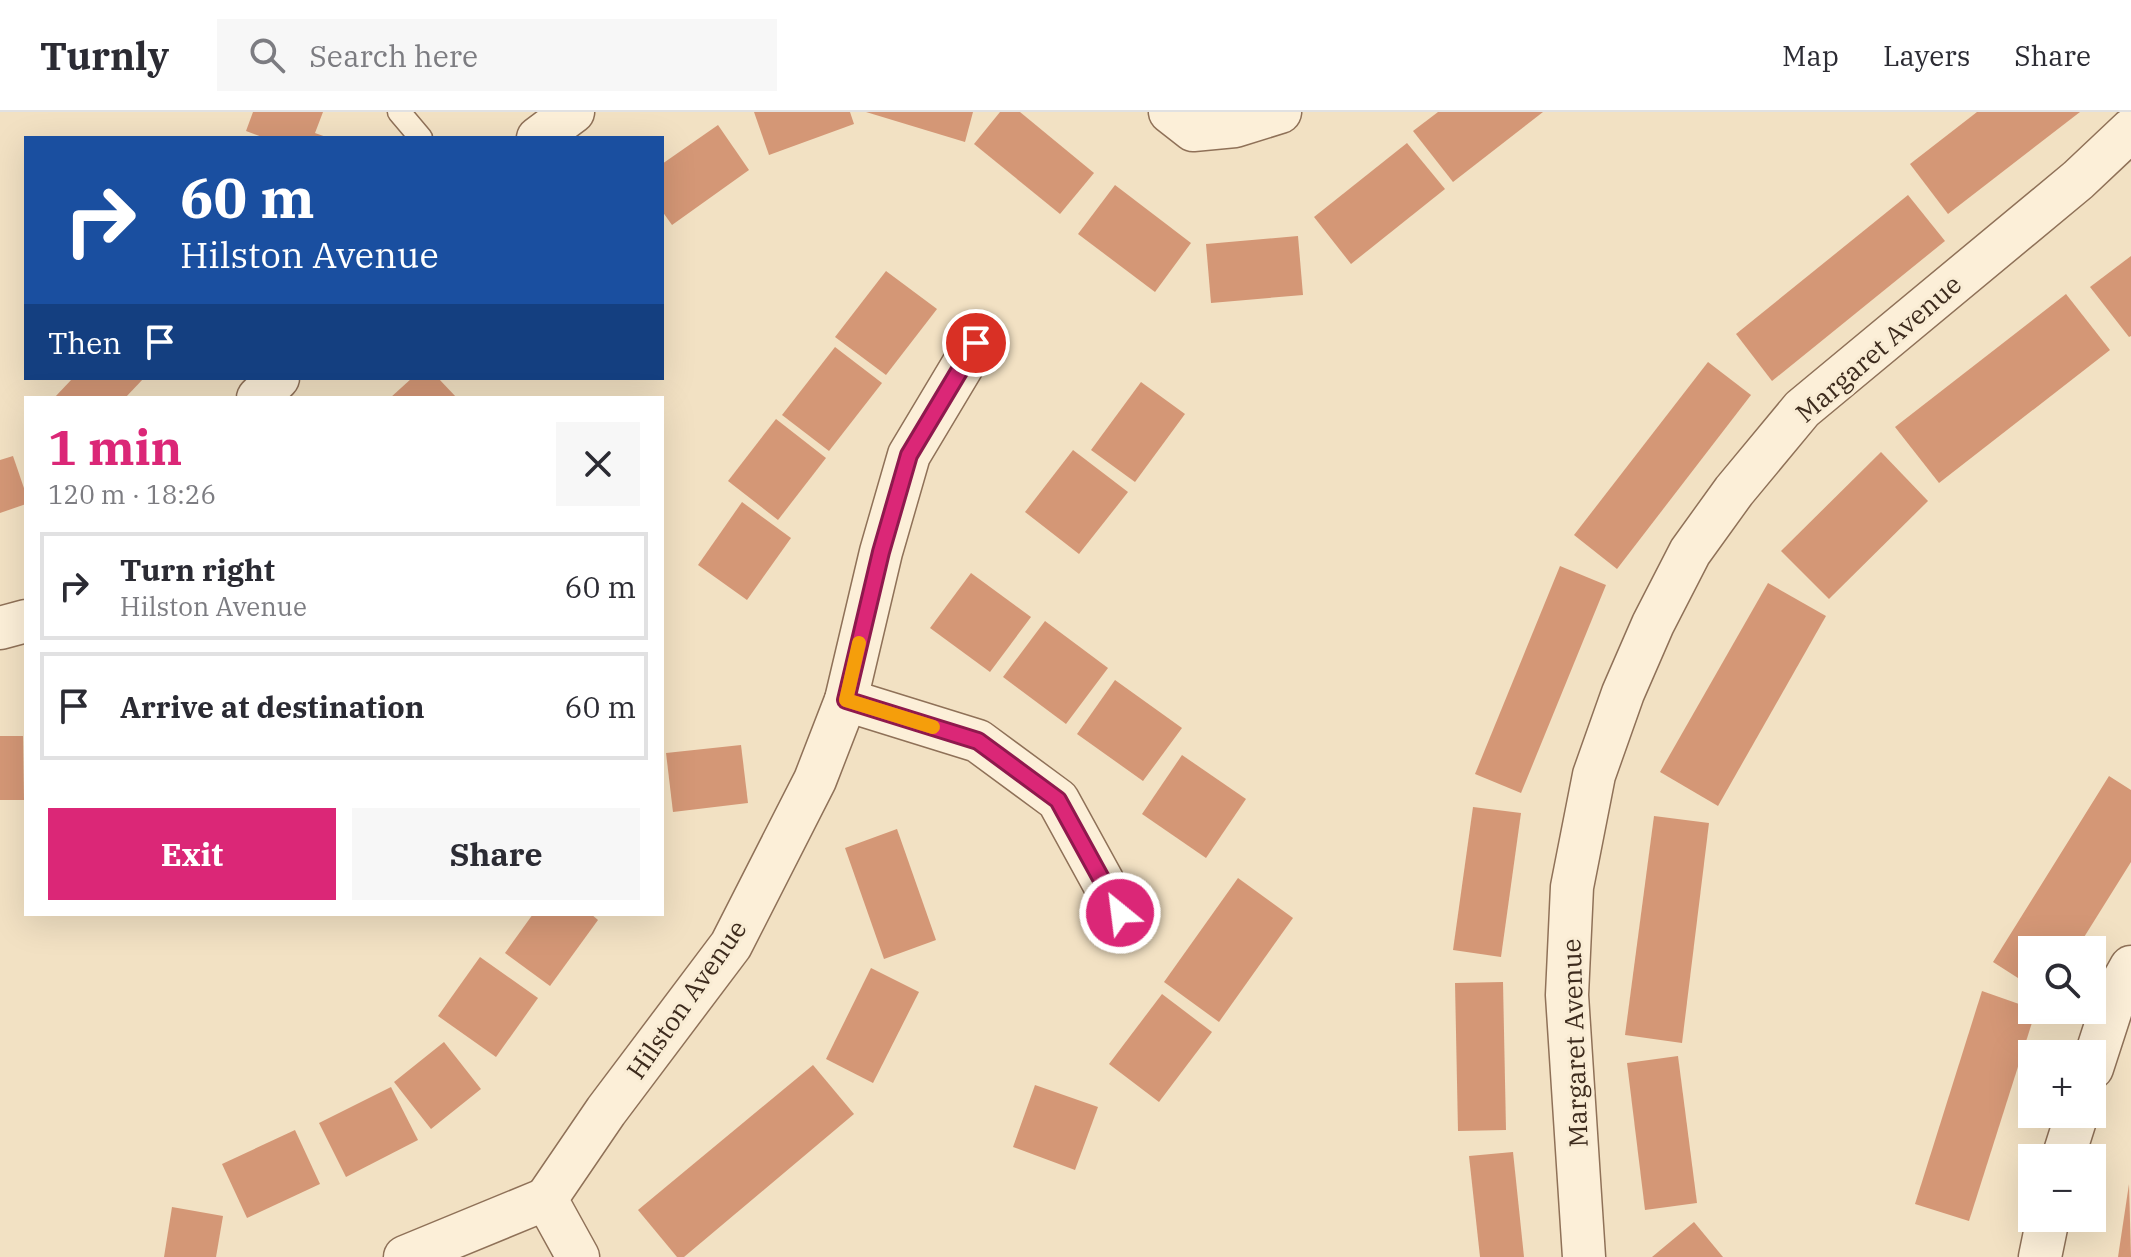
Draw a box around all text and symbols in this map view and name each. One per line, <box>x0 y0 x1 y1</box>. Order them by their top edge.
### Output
search box <box>217 19 777 91</box>
text: Turnly <box>40 31 169 80</box>
icon: search <box>245 33 289 77</box>
text: Search here <box>309 36 478 75</box>
text: Map <box>1782 37 1839 74</box>
text: Layers <box>1883 37 1970 74</box>
text: Share <box>2014 37 2091 74</box>
text: 60 m <box>180 161 315 233</box>
icon: right <box>48 168 152 272</box>
text: Hilston Avenue <box>180 231 439 278</box>
street label: Margaret Avenue <box>1788 267 1968 429</box>
pin <box>942 309 1010 377</box>
icon: arrive <box>138 320 182 364</box>
icon: arrive <box>954 321 998 365</box>
text: Then <box>48 323 122 362</box>
text: 1 min <box>48 416 182 478</box>
button: close <box>556 422 640 506</box>
text: 120 m · 18:26 <box>48 477 216 511</box>
text: Turn right <box>120 550 275 589</box>
icon: right <box>52 564 96 608</box>
text: 60 m <box>564 567 636 606</box>
text: Hilston Avenue <box>120 589 307 623</box>
icon: arrive <box>52 684 96 728</box>
text: Arrive at destination <box>120 687 425 726</box>
text: 60 m <box>564 687 636 726</box>
button: Exit <box>48 808 336 900</box>
button: Share <box>352 808 640 900</box>
position arrow <box>1078 871 1162 955</box>
street label: Hilston Avenue <box>618 913 754 1085</box>
map controls <box>2018 936 2106 1232</box>
button: search <box>2018 936 2106 1024</box>
street label: Margaret Avenue <box>1553 938 1595 1148</box>
button: + <box>2018 1040 2106 1128</box>
button: − <box>2018 1144 2106 1232</box>

